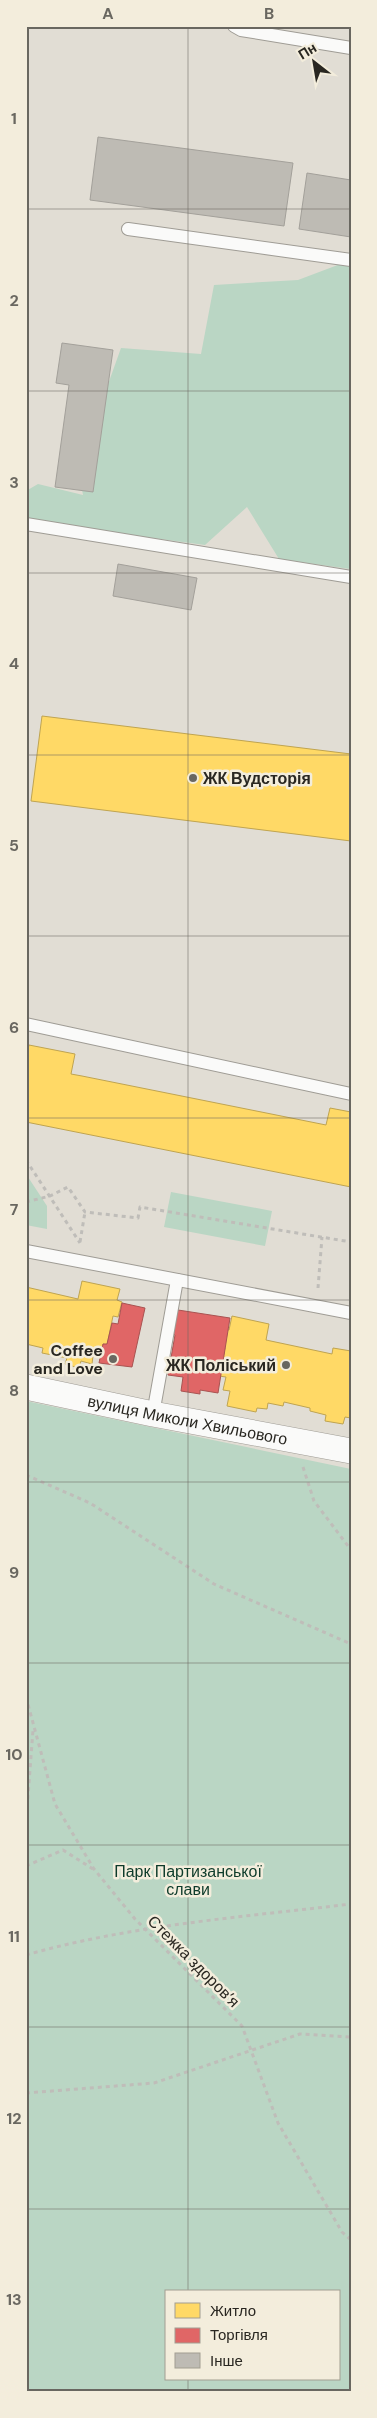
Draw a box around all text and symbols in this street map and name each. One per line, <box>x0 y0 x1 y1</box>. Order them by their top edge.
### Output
text: A <box>102 3 114 24</box>
text: B <box>264 3 274 24</box>
north arrow <box>290 38 340 88</box>
text: Пн <box>295 38 320 63</box>
text: 1 <box>11 108 17 129</box>
text: 2 <box>9 290 19 311</box>
text: 3 <box>9 472 19 493</box>
text: 4 <box>9 653 19 674</box>
place label: ЖК Вудсторія <box>202 768 311 789</box>
marker: ЖК Вудсторія <box>187 772 199 784</box>
text: 5 <box>9 835 19 856</box>
text: 6 <box>9 1017 19 1038</box>
text: 7 <box>10 1199 19 1220</box>
place label: Coffee and Love <box>33 1340 103 1379</box>
marker: Coffee and Love <box>107 1353 119 1365</box>
place label: ЖК Поліський <box>165 1355 276 1376</box>
marker: ЖК Поліський <box>280 1359 292 1371</box>
text: 8 <box>9 1380 19 1401</box>
street label: вулиця Миколи Хвильового <box>86 1390 289 1450</box>
text: 9 <box>9 1562 19 1583</box>
text: 10 <box>5 1744 23 1765</box>
park label: Парк Партизанської слави <box>114 1861 262 1900</box>
street label: Стежка здоров’я <box>143 1911 244 2012</box>
text: 11 <box>8 1926 20 1947</box>
text: 12 <box>6 2108 22 2129</box>
text: 13 <box>6 2289 22 2310</box>
legend <box>165 2290 340 2380</box>
text: Житло <box>210 2301 256 2321</box>
text: Торгівля <box>210 2325 268 2345</box>
text: Інше <box>210 2351 243 2371</box>

